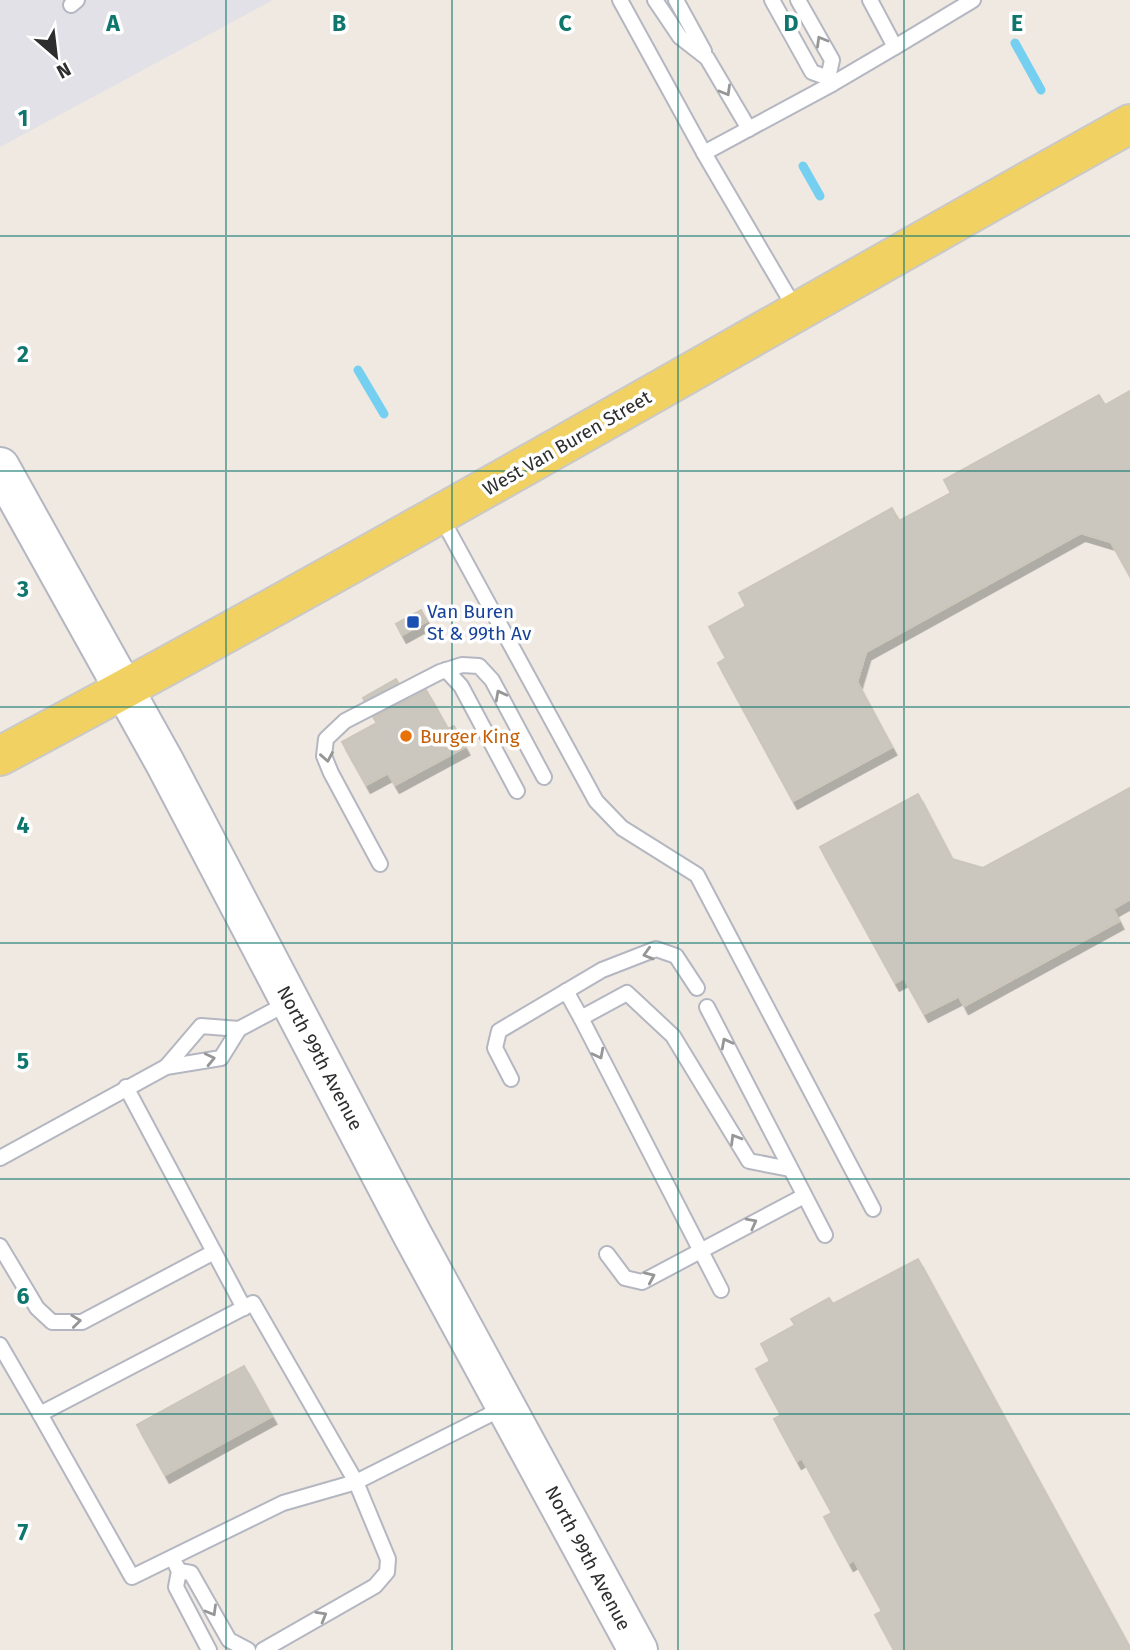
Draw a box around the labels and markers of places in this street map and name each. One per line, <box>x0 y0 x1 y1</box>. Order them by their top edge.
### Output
place label: Van Buren St & 99th Av <box>427 600 532 645</box>
marker: Van Buren St & 99th Av <box>405 614 421 630</box>
place label: Burger King <box>420 725 520 748</box>
marker: Burger King <box>398 728 414 744</box>

